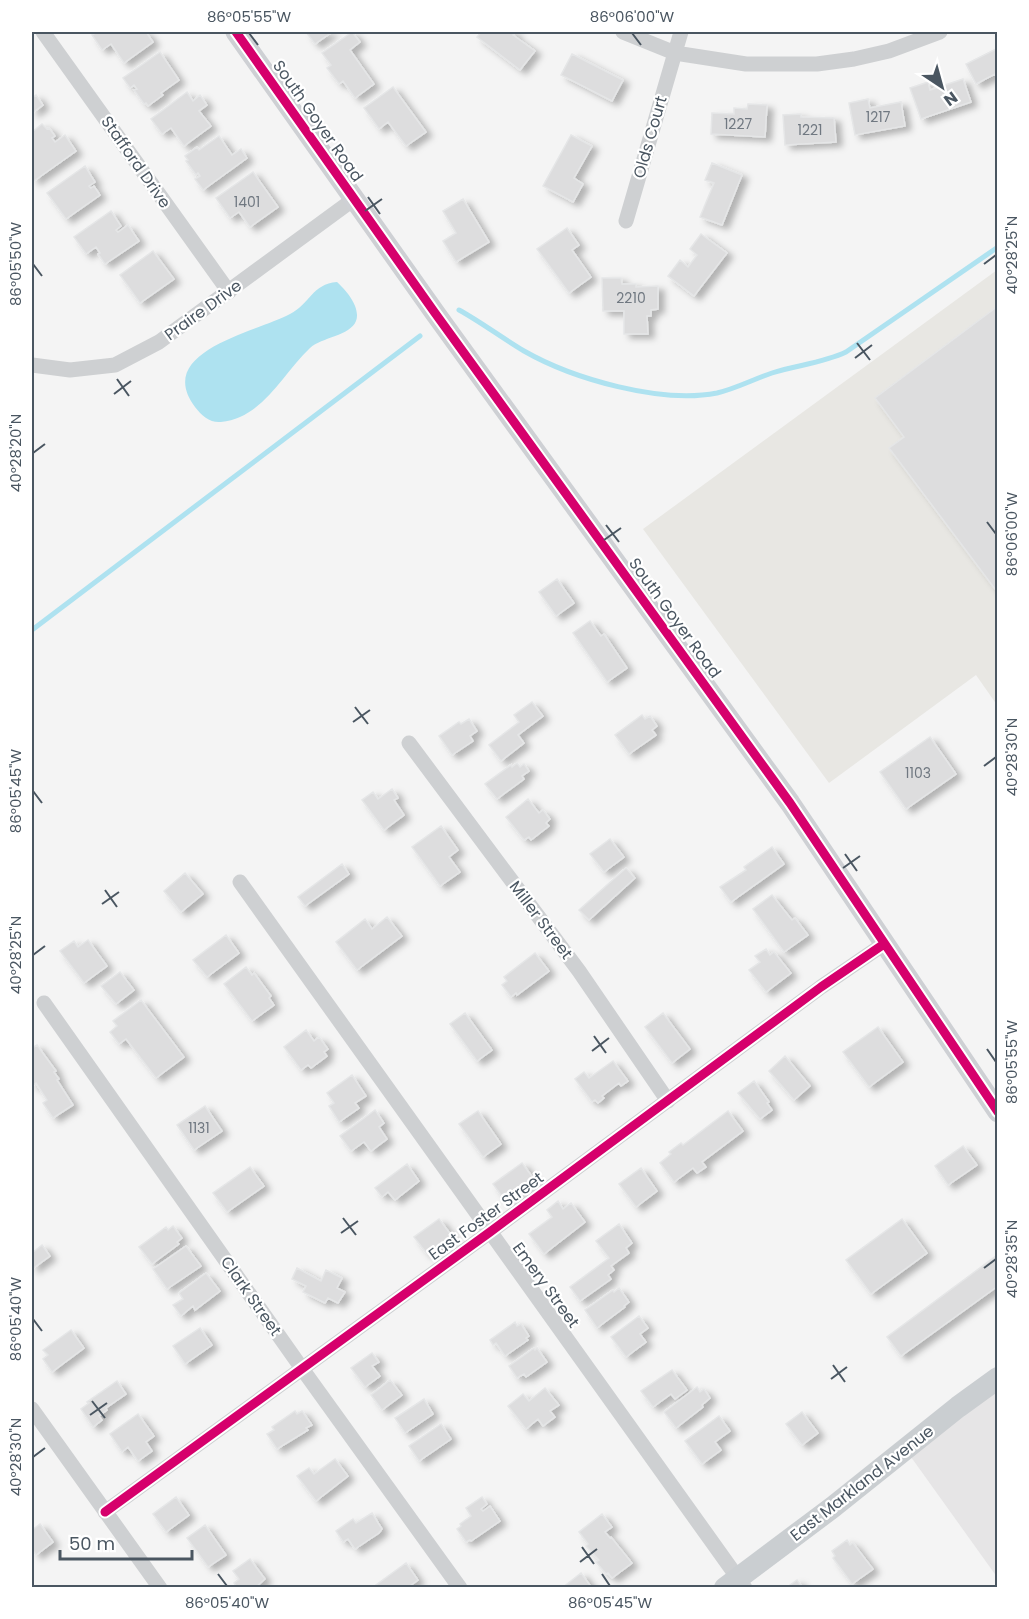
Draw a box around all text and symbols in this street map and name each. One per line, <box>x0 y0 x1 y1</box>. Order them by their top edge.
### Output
text: 86°05'55"W <box>207 6 291 27</box>
text: 86°06'00"W <box>590 6 675 27</box>
street label: South Goyer Road <box>267 56 369 186</box>
north arrow <box>912 57 972 117</box>
text: N <box>939 86 962 112</box>
street label: Olds Court <box>627 93 673 181</box>
house number: 1217 <box>866 107 891 127</box>
street label: Stafford Drive <box>96 111 176 213</box>
house number: 1227 <box>724 114 752 134</box>
house number: 1221 <box>797 120 823 140</box>
house number: 1401 <box>234 192 260 212</box>
text: 40°28'25"N <box>1001 216 1022 294</box>
text: 86°05'50"W <box>5 222 26 306</box>
street label: Praire Drive <box>160 274 246 346</box>
house number: 2210 <box>616 288 646 308</box>
text: 40°28'20"N <box>5 414 26 492</box>
text: 86°06'00"W <box>1001 491 1022 576</box>
street label: South Goyer Road <box>623 553 727 683</box>
text: 40°28'30"N <box>1001 718 1022 796</box>
text: 86°05'45"W <box>5 749 26 833</box>
house number: 1103 <box>905 763 931 783</box>
street label: Miller Street <box>504 876 578 964</box>
text: 40°28'25"N <box>5 916 26 994</box>
text: 86°05'55"W <box>1001 1020 1022 1104</box>
house number: 1131 <box>188 1118 210 1138</box>
street label: East Foster Street <box>424 1166 548 1266</box>
text: 40°28'35"N <box>1001 1220 1022 1298</box>
street label: Emery Street <box>507 1237 585 1333</box>
street label: Clark Street <box>215 1252 287 1341</box>
text: 86°05'40"W <box>5 1277 26 1361</box>
text: 40°28'30"N <box>5 1418 26 1496</box>
street label: East Markland Avenue <box>785 1420 939 1546</box>
scale bar <box>60 1523 192 1561</box>
text: 50 m <box>69 1531 115 1556</box>
text: 86°05'40"W <box>185 1592 269 1613</box>
text: 86°05'45"W <box>568 1592 652 1613</box>

